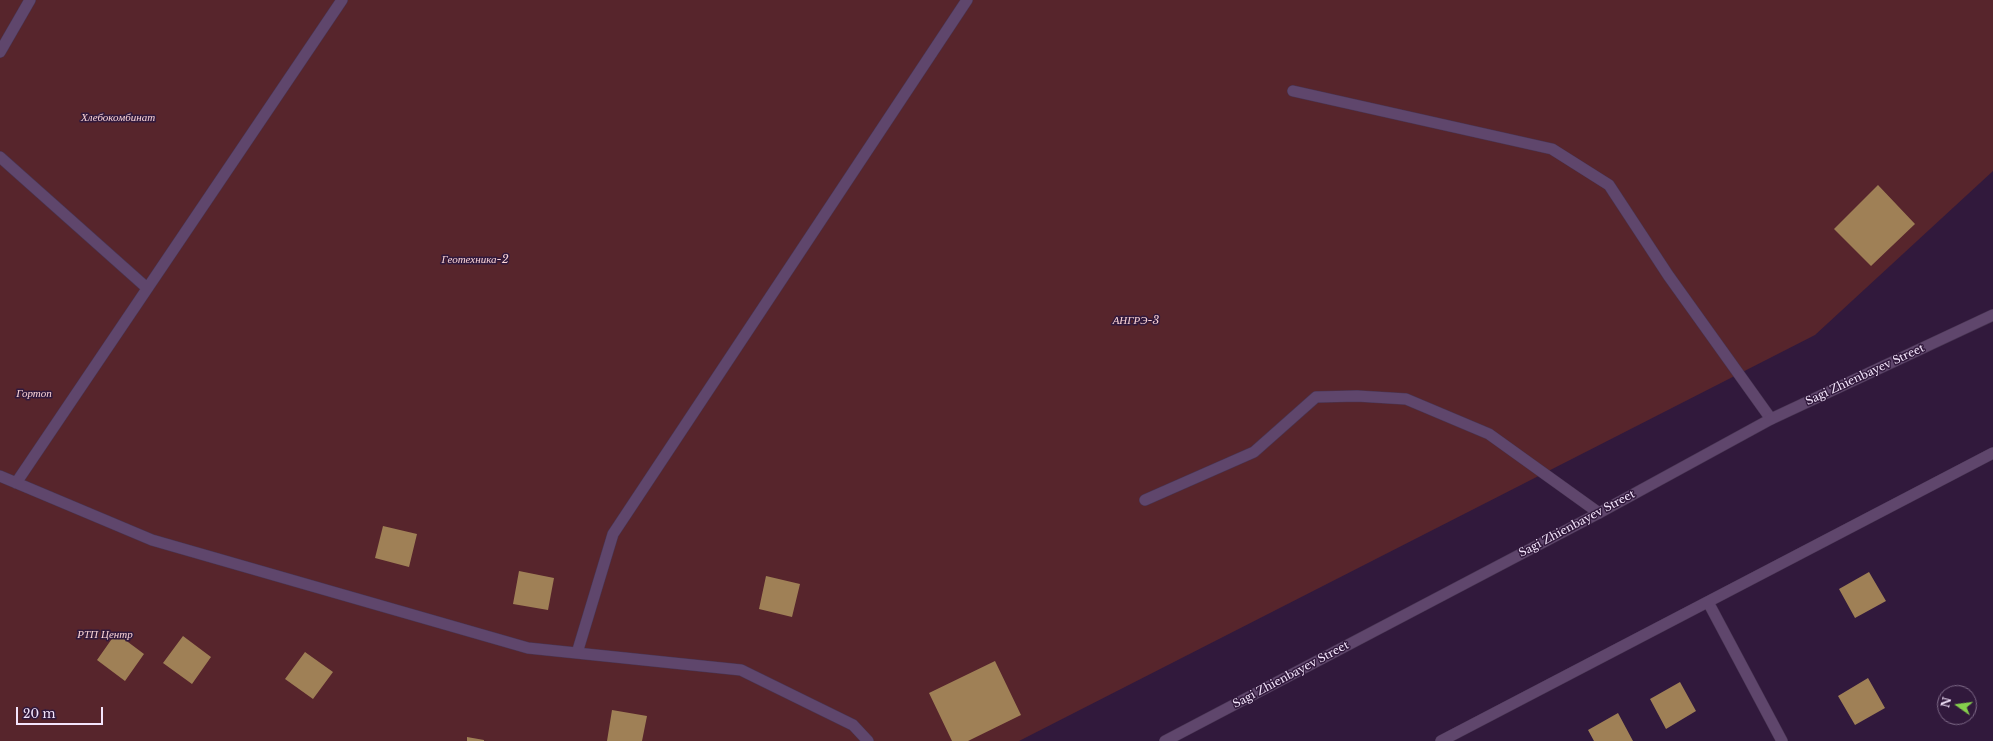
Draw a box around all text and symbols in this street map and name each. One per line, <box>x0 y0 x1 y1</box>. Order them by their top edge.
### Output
park label: Хлебокомбинат <box>81 111 155 125</box>
park label: Геотехника-2 <box>441 253 509 267</box>
park label: АНГРЭ-3 <box>1113 314 1159 328</box>
street label: Sagi Zhienbayev Street <box>1804 342 1926 408</box>
park label: Гортоп <box>16 387 52 401</box>
street label: Sagi Zhienbayev Street <box>1517 488 1637 560</box>
park label: РТП Центр <box>77 628 133 642</box>
street label: Sagi Zhienbayev Street <box>1231 639 1351 711</box>
north arrow <box>1937 685 1977 725</box>
text: N <box>1938 696 1954 709</box>
scale bar <box>18 699 105 725</box>
text: 20 m <box>23 706 55 721</box>

